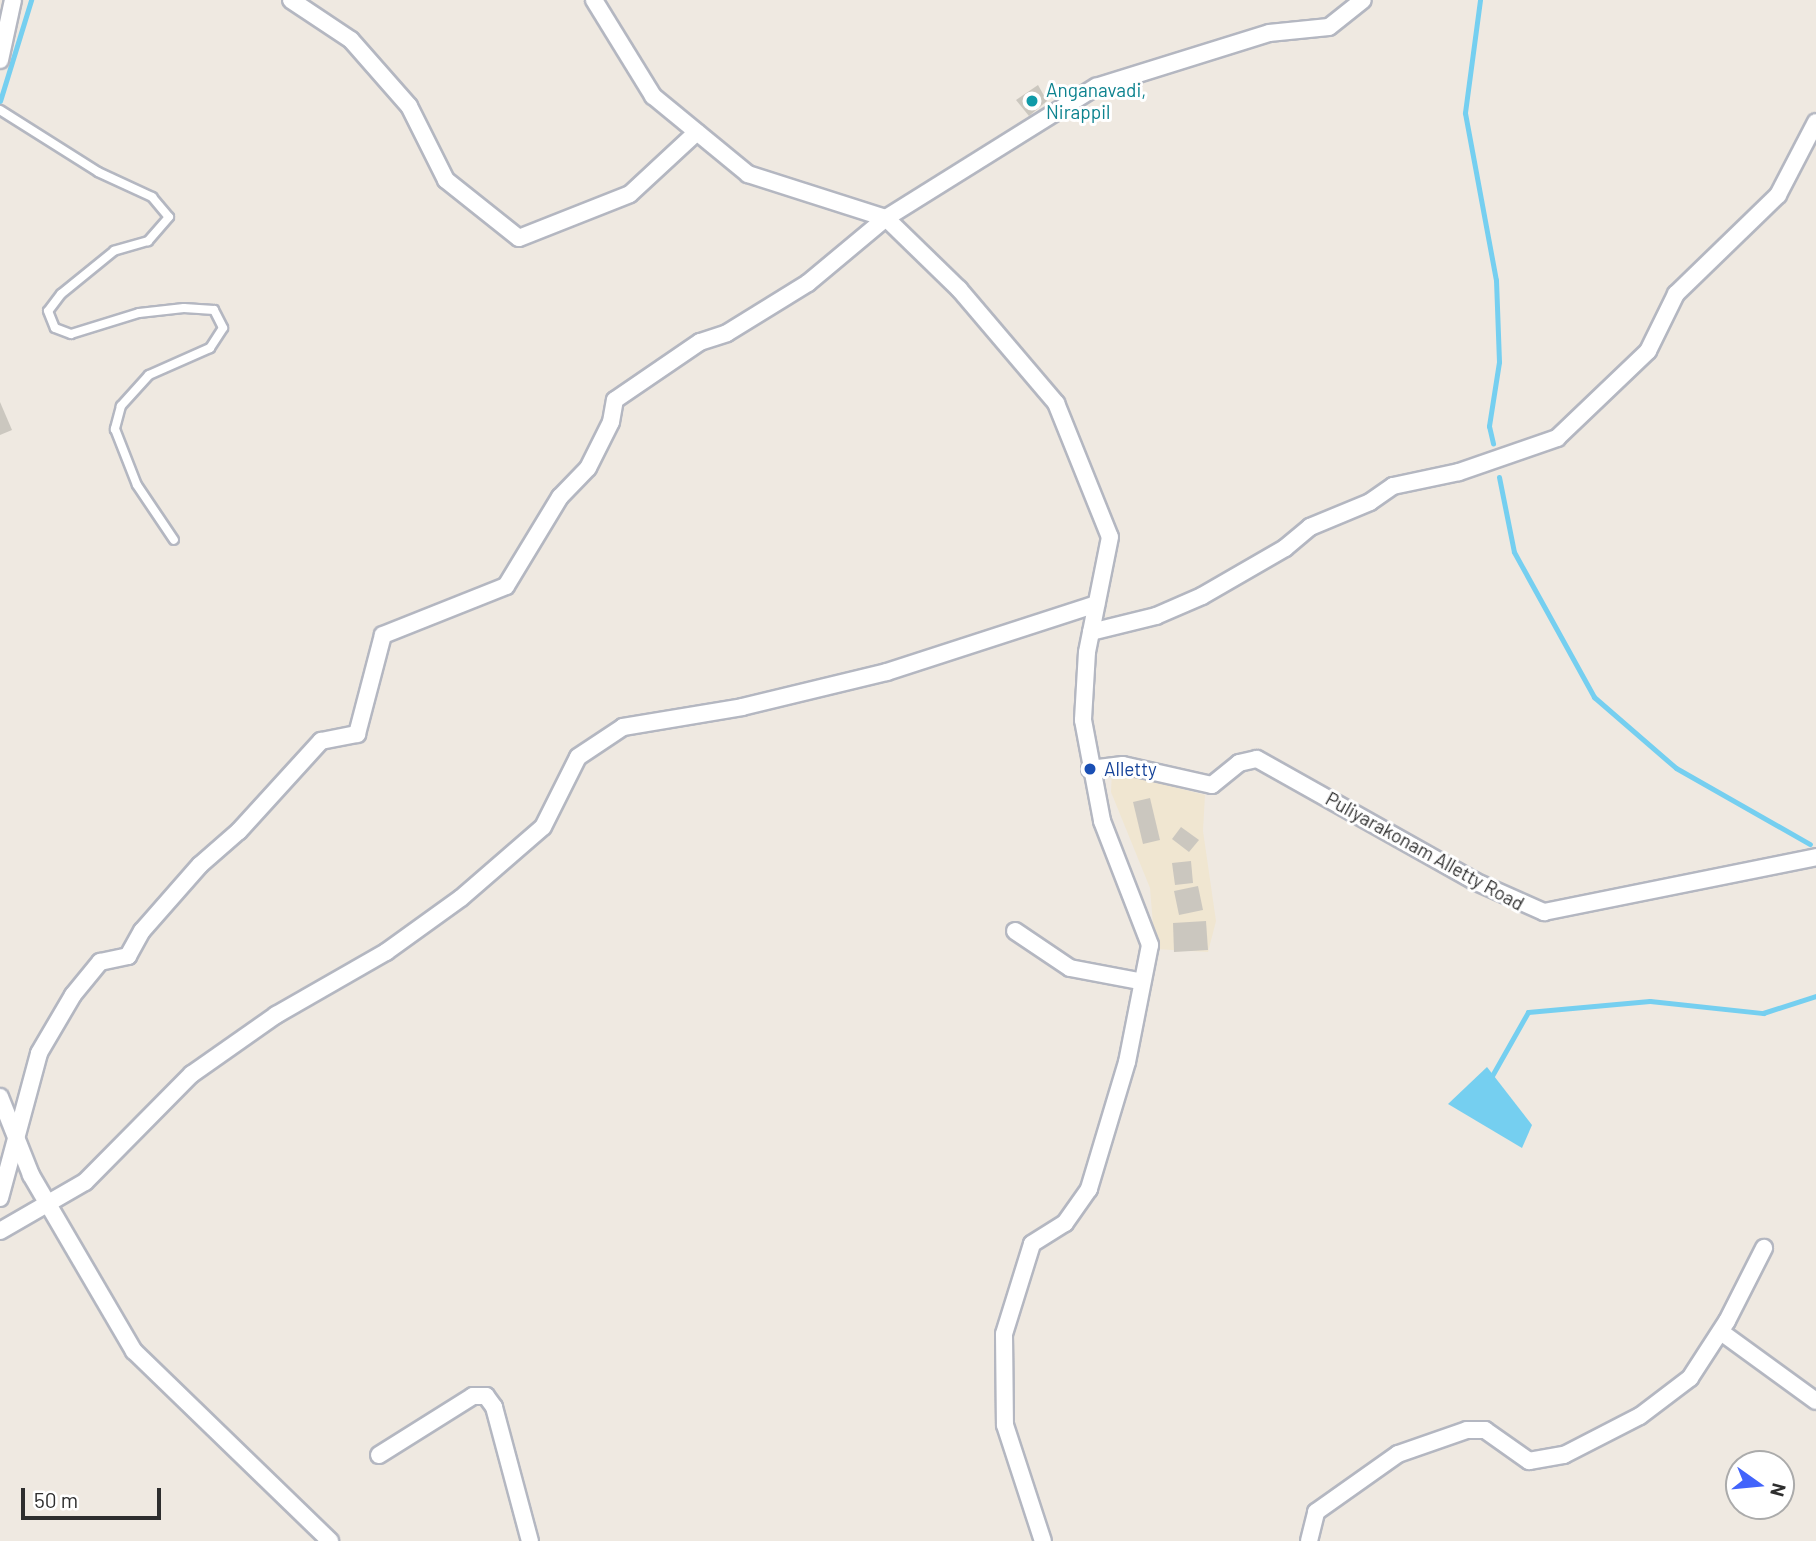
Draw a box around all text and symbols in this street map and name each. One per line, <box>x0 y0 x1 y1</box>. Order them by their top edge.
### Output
place label: Anganavadi, Nirappil <box>1046 79 1146 123</box>
marker: Anganavadi, Nirappil <box>1024 93 1040 109</box>
place label: Alletty <box>1104 758 1157 780</box>
marker: Alletty <box>1082 761 1098 777</box>
street label: Puliyarakonam Alletty Road <box>1322 787 1528 915</box>
north arrow <box>1725 1450 1795 1520</box>
scale bar <box>24 1474 164 1518</box>
text: N <box>1766 1481 1792 1499</box>
text: 50 m <box>34 1487 78 1512</box>

